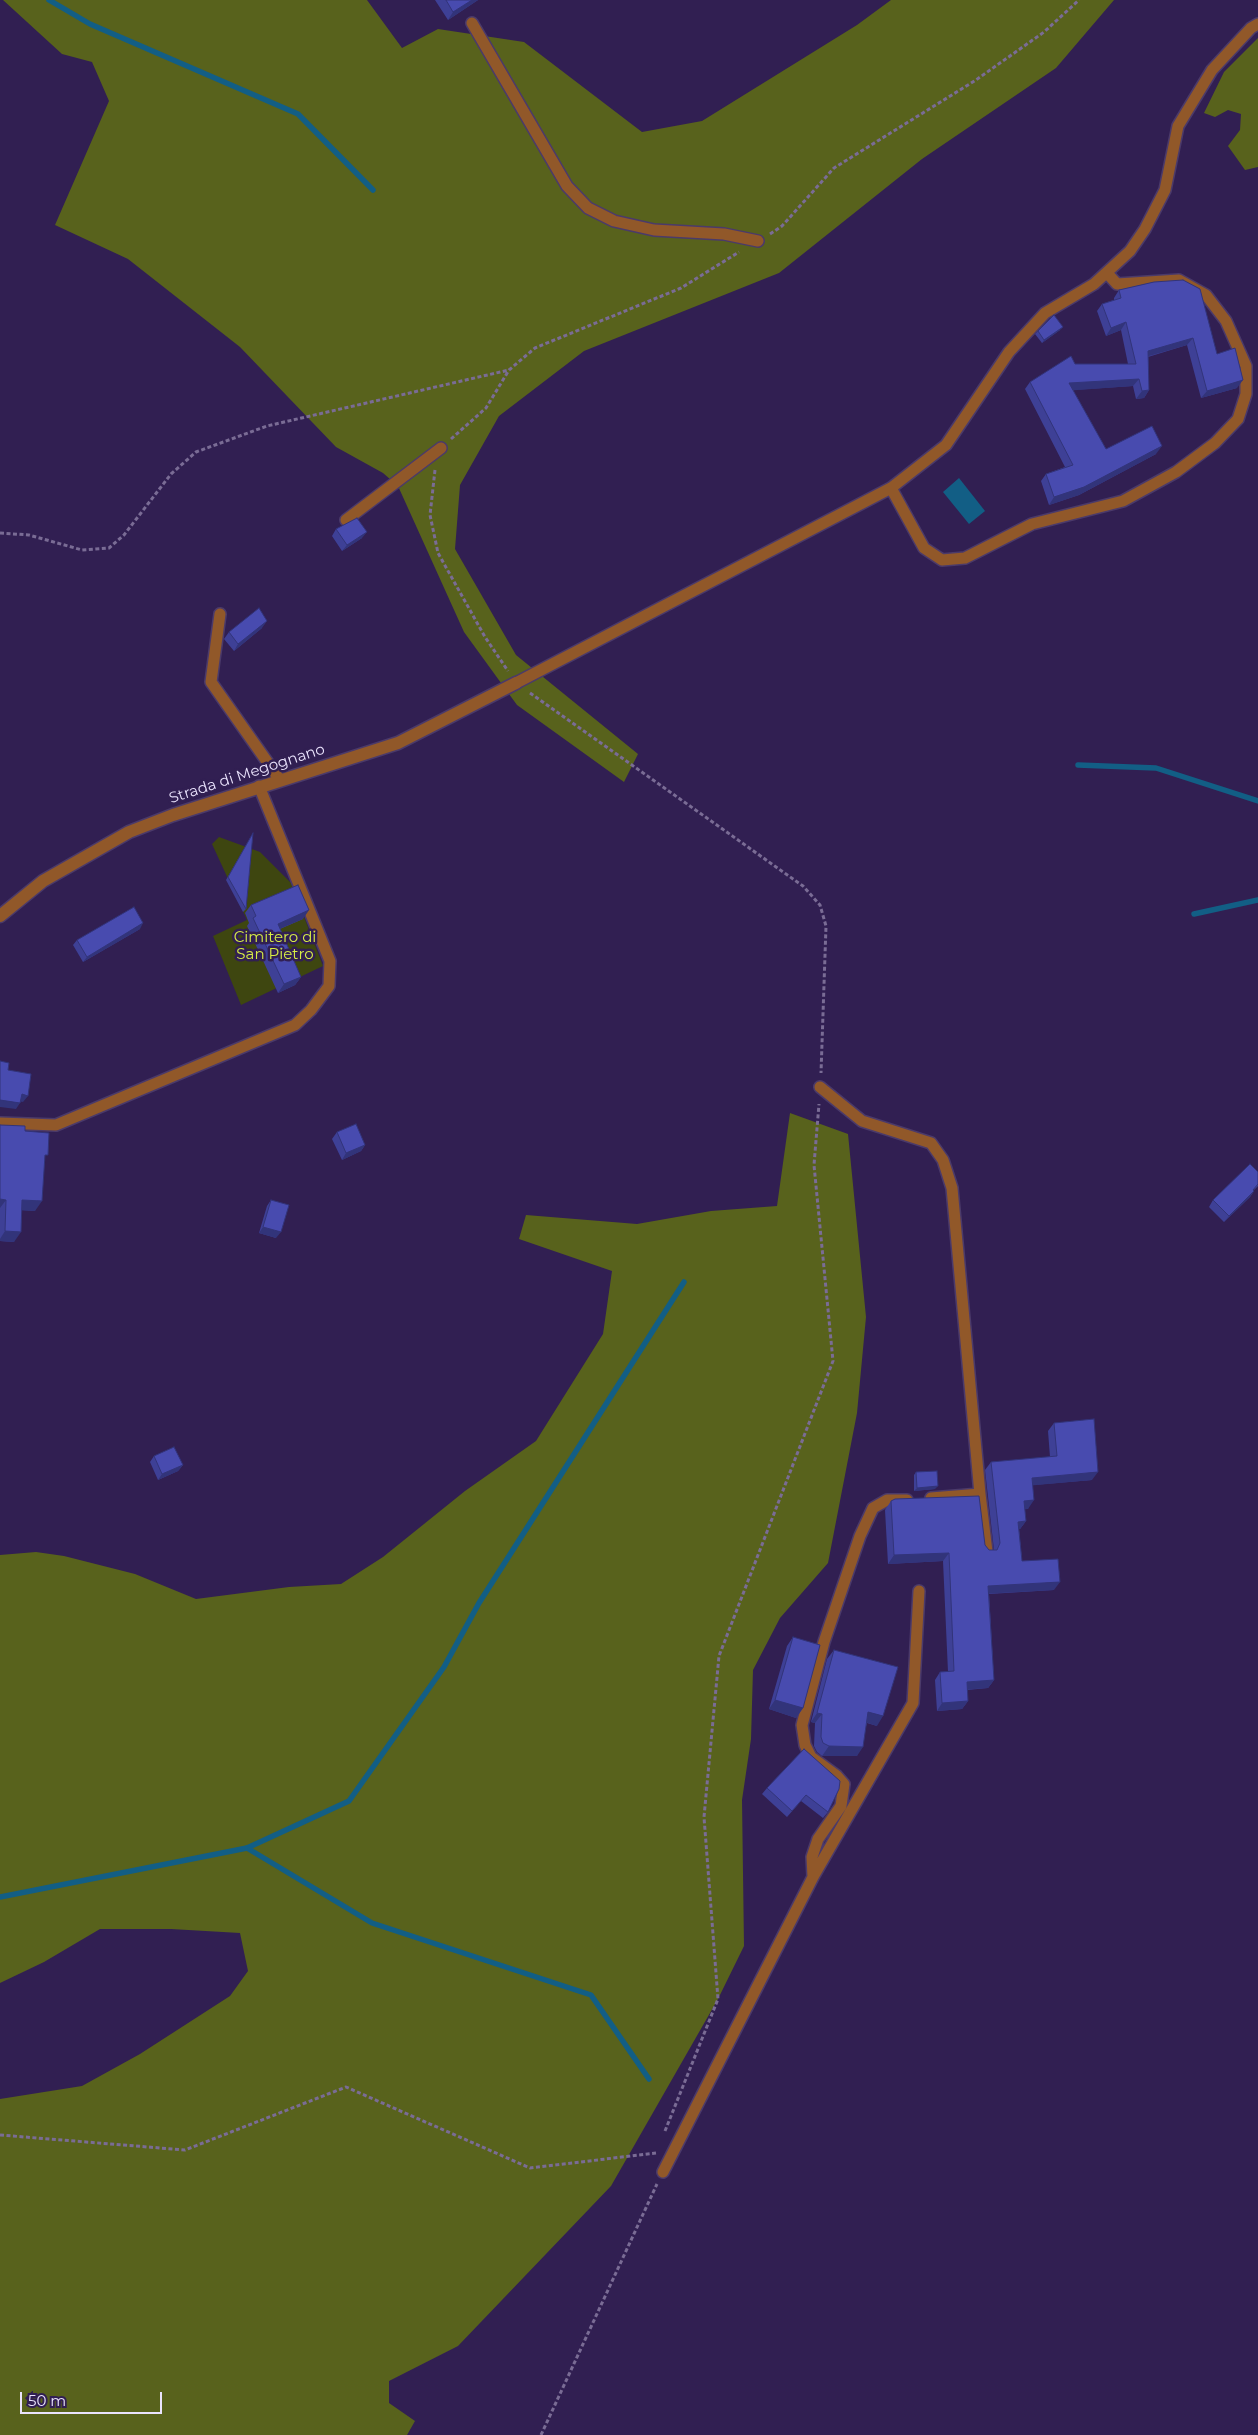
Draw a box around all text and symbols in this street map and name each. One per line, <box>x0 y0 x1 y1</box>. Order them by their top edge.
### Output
street label: Strada di Megognano <box>167 740 327 808</box>
park label: Cimitero di San Pietro <box>234 929 316 964</box>
scale bar <box>22 2382 165 2414</box>
text: 50 m <box>28 2391 66 2410</box>

